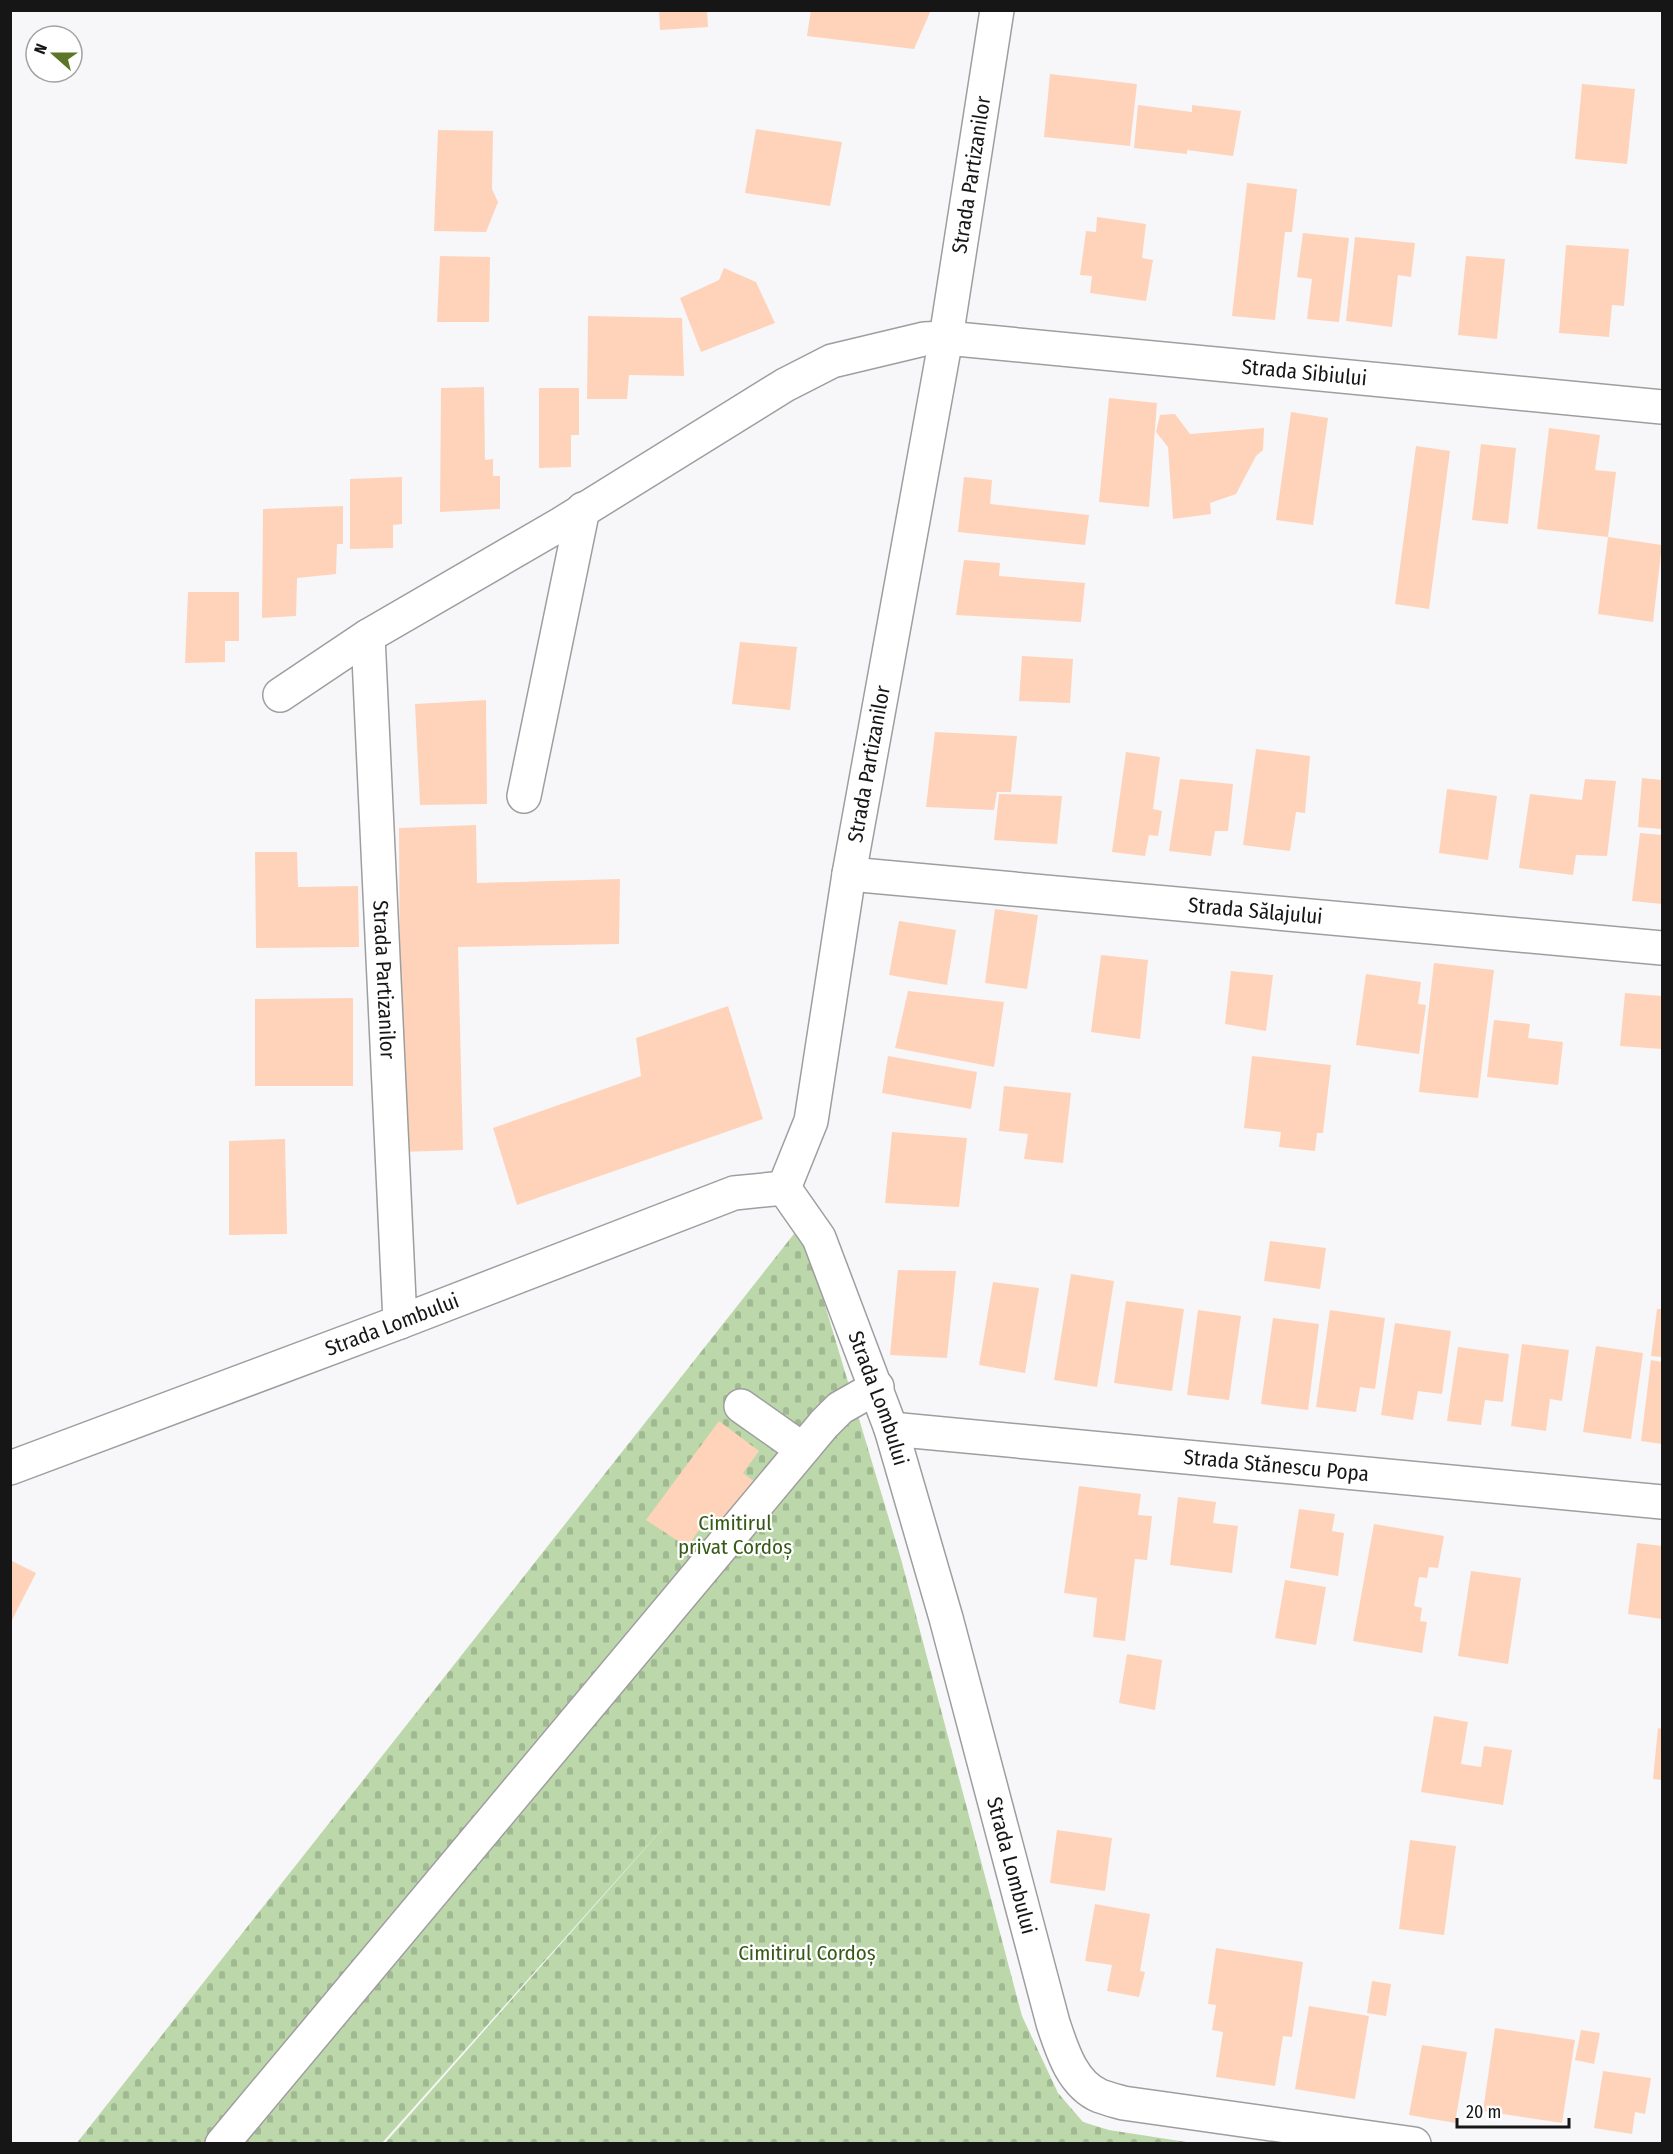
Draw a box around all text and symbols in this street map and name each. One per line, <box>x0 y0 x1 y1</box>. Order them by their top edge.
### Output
north arrow <box>24 24 84 84</box>
text: N <box>30 41 51 57</box>
street label: Strada Partizanilor <box>946 94 997 255</box>
street label: Strada Sibiului <box>1240 354 1368 391</box>
street label: Strada Partizanilor <box>842 683 896 845</box>
street label: Strada Sălajului <box>1187 892 1324 930</box>
street label: Strada Partizanilor <box>367 900 401 1060</box>
street label: Strada Lombului <box>322 1288 463 1362</box>
street label: Strada Lombului <box>842 1328 914 1468</box>
street label: Strada Stănescu Popa <box>1182 1444 1370 1487</box>
park label: Cimitirul privat Cordoș <box>678 1510 792 1560</box>
street label: Strada Lombului <box>981 1794 1042 1937</box>
park label: Cimitirul Cordoș <box>738 1940 876 1966</box>
scale bar <box>1457 2091 1570 2129</box>
text: 20 m <box>1466 2101 1501 2123</box>

